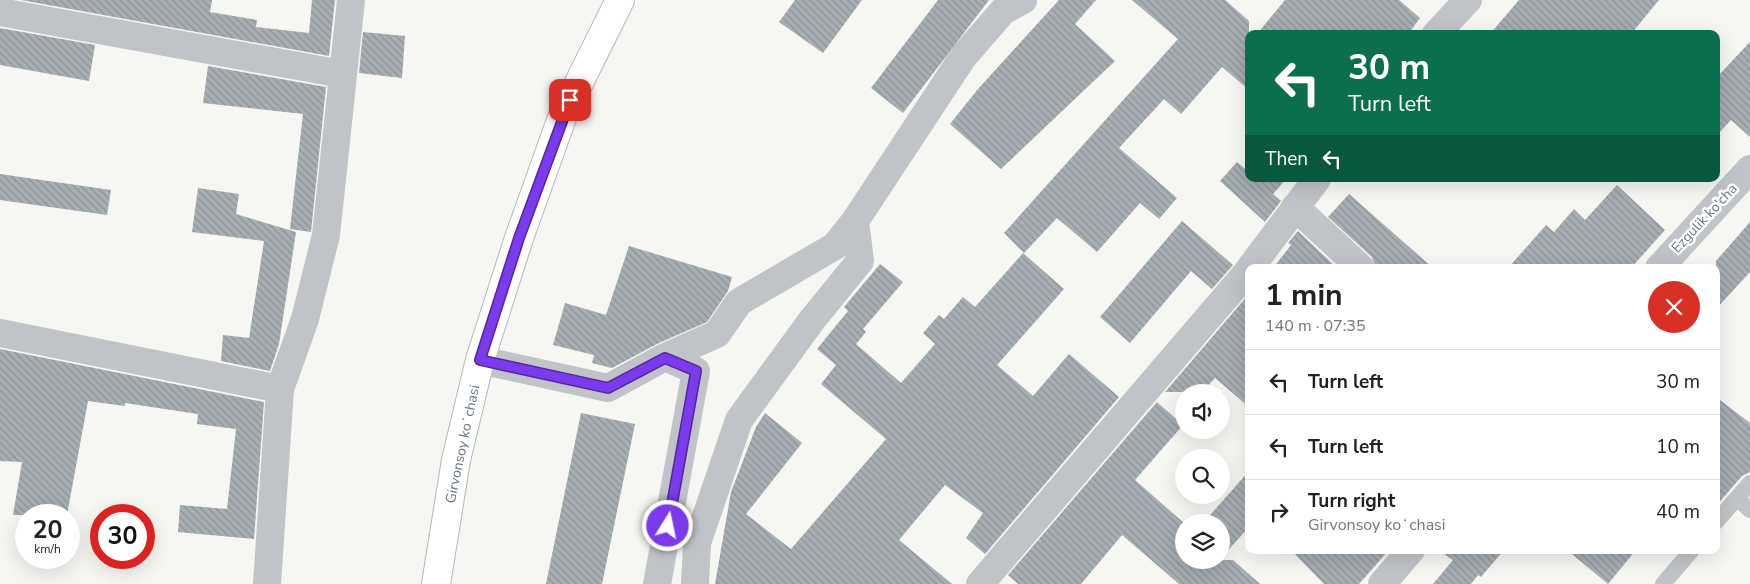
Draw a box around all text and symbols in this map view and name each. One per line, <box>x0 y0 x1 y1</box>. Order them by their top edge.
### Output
text: 30 m <box>1348 44 1430 91</box>
icon: left <box>1265 50 1330 115</box>
pin <box>549 79 591 121</box>
icon: arrive <box>556 86 584 114</box>
text: Turn left <box>1348 89 1431 119</box>
icon: left <box>1318 145 1346 173</box>
text: Then <box>1265 146 1308 172</box>
street label: Ezgulik ko'cha <box>1667 180 1741 257</box>
text: 1 min <box>1265 275 1343 316</box>
button: close <box>1648 281 1700 333</box>
text: 140 m · 07:35 <box>1265 315 1366 337</box>
icon: left <box>1265 368 1293 396</box>
text: Turn left <box>1308 369 1383 395</box>
text: 30 m <box>1656 369 1700 395</box>
street label: Girvonsoy koʻchasi <box>441 383 484 505</box>
map controls <box>1175 384 1230 569</box>
button: sound <box>1175 384 1230 439</box>
icon: left <box>1265 433 1293 461</box>
text: Turn left <box>1308 434 1383 460</box>
text: 10 m <box>1656 434 1700 460</box>
button: search <box>1175 449 1230 504</box>
text: Turn right <box>1308 488 1395 514</box>
icon: right <box>1265 498 1293 526</box>
position arrow <box>641 499 693 551</box>
text: 40 m <box>1656 499 1700 525</box>
speed limit sign: 30 <box>90 504 155 569</box>
text: 20 <box>32 513 63 547</box>
button: layers <box>1175 514 1230 569</box>
text: Girvonsoy koʻchasi <box>1308 514 1446 536</box>
text: km/h <box>34 541 61 557</box>

